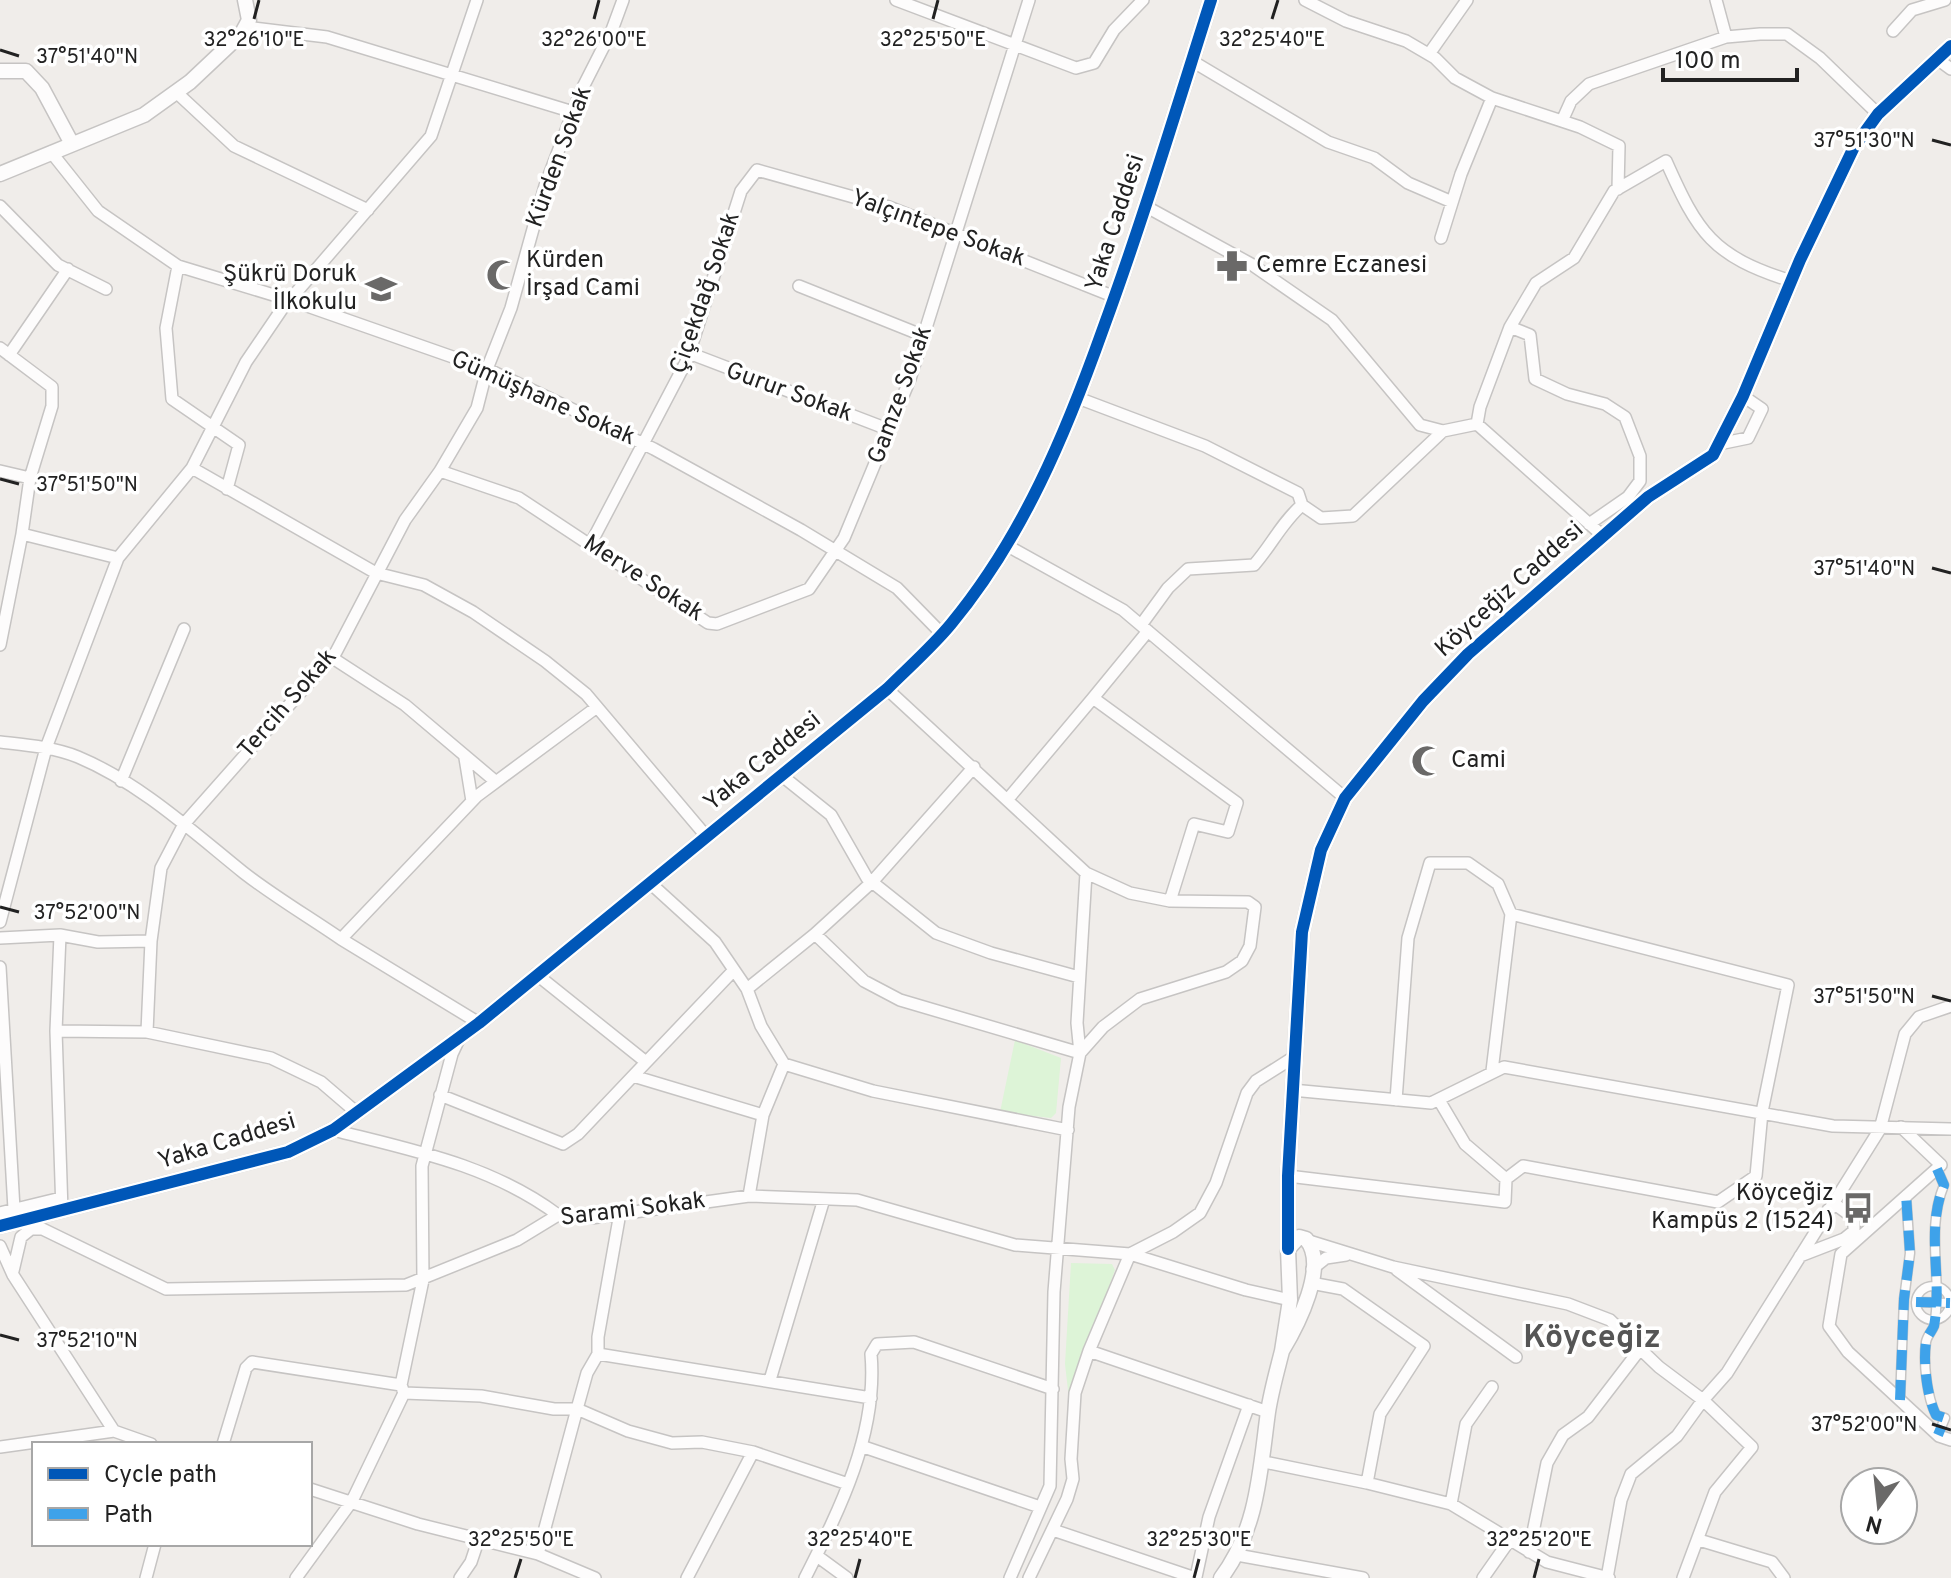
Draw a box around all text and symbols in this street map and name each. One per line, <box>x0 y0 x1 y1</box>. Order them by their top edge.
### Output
text: 32°26'10"E <box>204 28 304 54</box>
text: 32°26'00"E <box>541 28 647 54</box>
text: 32°25'50"E <box>880 28 986 54</box>
text: 32°25'40"E <box>1219 28 1325 54</box>
scale bar <box>1663 32 1797 82</box>
text: 37°51'40"N <box>36 45 138 71</box>
text: 100 m <box>1675 47 1741 77</box>
street label: Kürden Sokak <box>520 82 600 232</box>
text: 37°51'30"N <box>1813 129 1915 155</box>
street label: Yaka Caddesi <box>1080 151 1152 295</box>
street label: Yalçıntepe Sokak <box>847 184 1029 274</box>
street label: Çiçekdağ Sokak <box>664 208 748 378</box>
place label: Kürden İrşad Cami <box>526 246 640 304</box>
pharmacy icon: Cemre Eczanesi <box>1215 249 1249 283</box>
place label: Cemre Eczanesi <box>1256 251 1427 281</box>
mosque icon: Kürden İrşad Cami <box>485 258 519 292</box>
place label: Şükrü Doruk İlkokulu <box>223 260 357 318</box>
school or university icon: Şükrü Doruk İlkokulu <box>364 272 398 306</box>
street label: Gamze Sokak <box>862 322 940 468</box>
street label: Gümüşhane Sokak <box>446 345 640 453</box>
street label: Gurur Sokak <box>721 356 857 430</box>
text: 37°51'50"N <box>36 473 138 499</box>
street label: Köyceğiz Caddesi <box>1430 515 1590 665</box>
street label: Merve Sokak <box>577 529 709 629</box>
text: 37°51'40"N <box>1813 557 1915 583</box>
street label: Tercih Sokak <box>232 643 344 765</box>
street label: Yaka Caddesi <box>698 706 828 818</box>
mosque icon: Cami <box>1410 744 1444 778</box>
place label: Cami <box>1451 746 1506 776</box>
text: 37°52'00"N <box>33 901 141 927</box>
text: 37°51'50"N <box>1813 985 1915 1011</box>
street label: Yaka Caddesi <box>155 1107 299 1177</box>
place label: Köyceğiz Kampüs 2 (1524) <box>1651 1179 1834 1237</box>
street label: Sarami Sokak <box>559 1186 707 1234</box>
bus stop icon: Köyceğiz Kampüs 2 (1524) <box>1841 1191 1875 1225</box>
district label: Köyceğiz <box>1523 1319 1661 1359</box>
text: 37°52'10"N <box>36 1329 138 1355</box>
text: 37°52'00"N <box>1810 1413 1918 1439</box>
legend <box>32 1442 312 1546</box>
text: Cycle path <box>104 1461 217 1491</box>
north arrow <box>1839 1466 1919 1546</box>
text: Path <box>104 1501 153 1531</box>
text: N <box>1863 1508 1886 1538</box>
text: 32°25'50"E <box>468 1528 574 1554</box>
text: 32°25'40"E <box>807 1528 913 1554</box>
text: 32°25'30"E <box>1146 1528 1252 1554</box>
text: 32°25'20"E <box>1486 1528 1592 1554</box>

